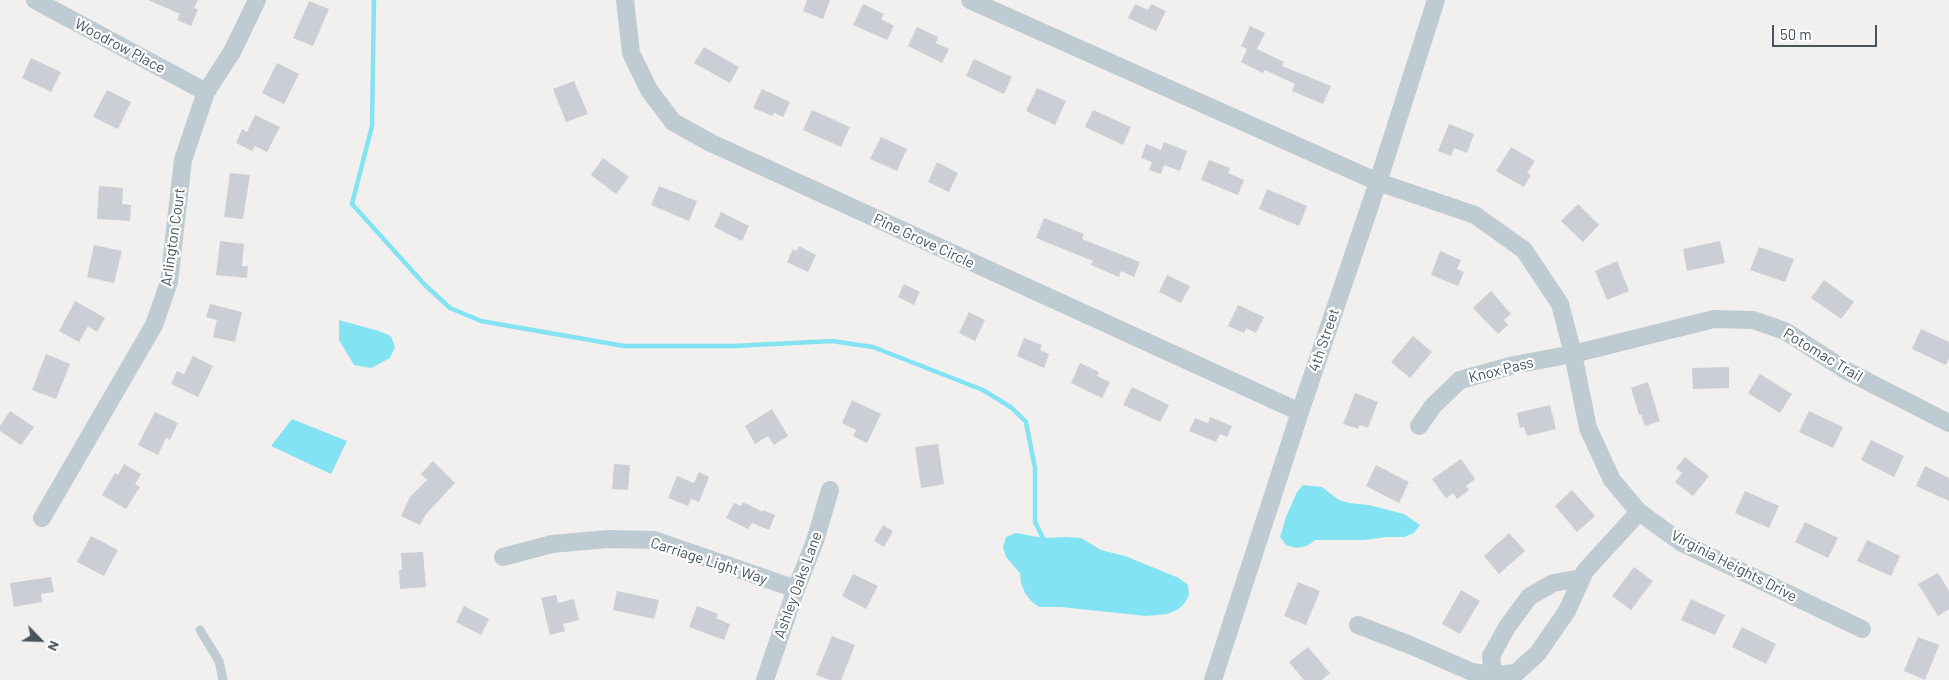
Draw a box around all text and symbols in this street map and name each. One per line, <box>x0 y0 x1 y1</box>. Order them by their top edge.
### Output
street label: Woodrow Place <box>72 15 168 77</box>
scale bar <box>1774 15 1879 47</box>
text: 50 m <box>1780 25 1812 43</box>
street label: Arlington Court <box>157 187 189 287</box>
street label: Pine Grove Circle <box>871 210 977 272</box>
street label: 4th Street <box>1305 306 1343 374</box>
street label: Potomac Trail <box>1780 324 1866 386</box>
street label: Knox Pass <box>1467 353 1535 387</box>
street label: Virginia Heights Drive <box>1668 526 1800 606</box>
street label: Ashley Oaks Lane <box>770 529 826 641</box>
street label: Carriage Light Way <box>648 534 770 588</box>
north arrow <box>15 615 65 665</box>
text: N <box>45 639 64 654</box>

